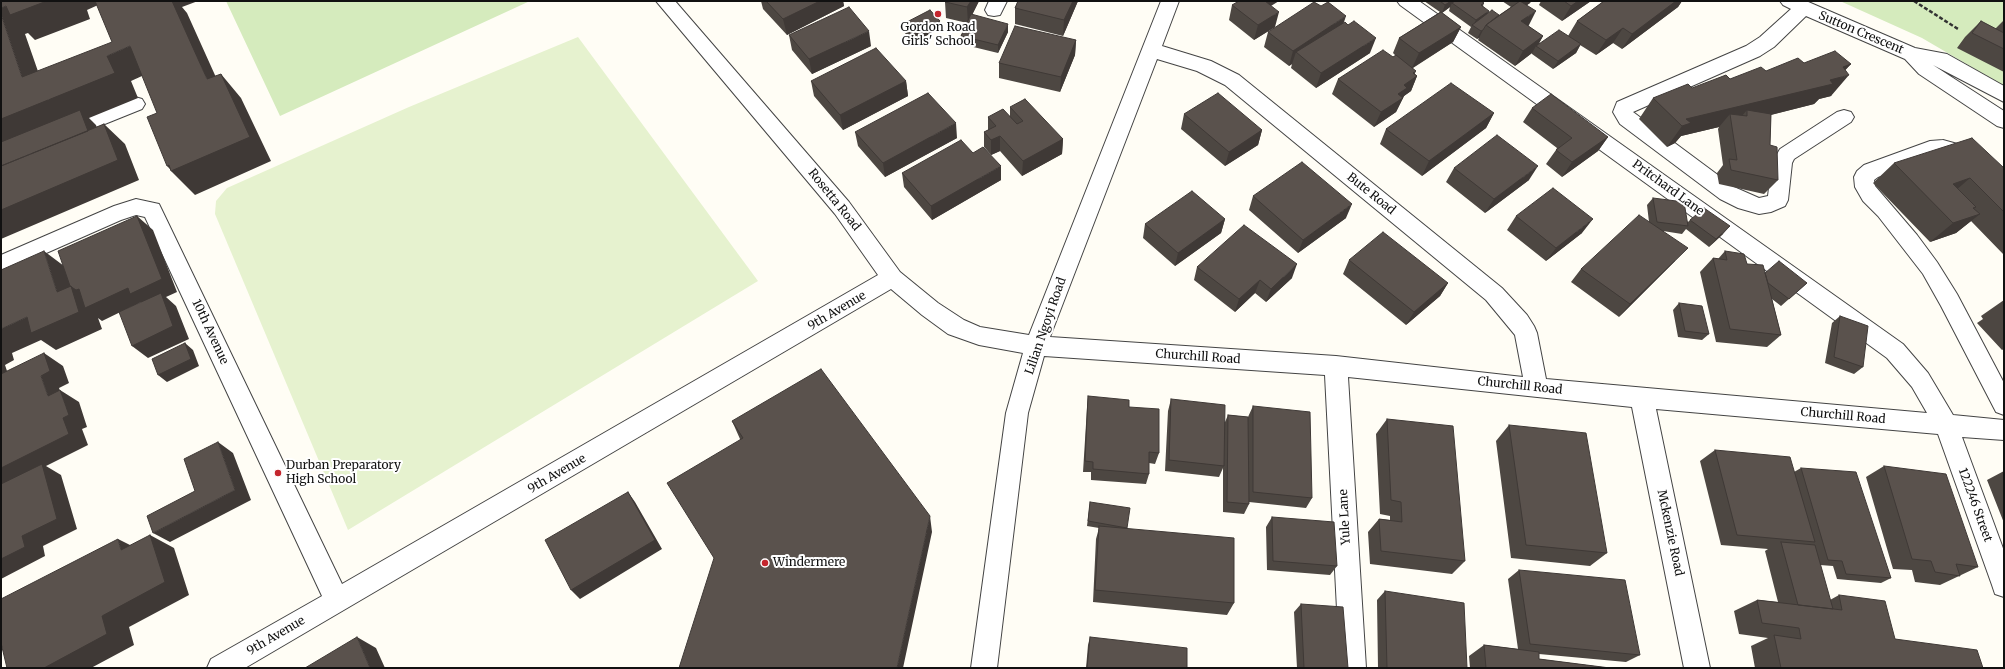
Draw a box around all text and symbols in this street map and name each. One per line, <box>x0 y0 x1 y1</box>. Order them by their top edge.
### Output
marker: Gordon Road Girls' School <box>933 9 943 19</box>
street label: Sutton Crescent <box>1816 9 1906 57</box>
place label: Gordon Road Girls' School <box>900 21 976 49</box>
street label: Pritchard Lane <box>1629 157 1707 219</box>
street label: Rosetta Road <box>805 166 863 234</box>
street label: Bute Road <box>1344 170 1398 218</box>
street label: Lilian Ngoyi Road <box>1023 275 1069 377</box>
street label: 9th Avenue <box>805 289 869 333</box>
street label: 10th Avenue <box>189 297 231 367</box>
street label: Churchill Road <box>1155 347 1241 367</box>
street label: Churchill Road <box>1477 374 1563 398</box>
street label: Churchill Road <box>1800 405 1886 427</box>
street label: 9th Avenue <box>525 452 589 496</box>
place label: Durban Preparatory High School <box>286 459 401 487</box>
street label: 122246 Street <box>1955 466 1995 544</box>
marker: Durban Preparatory High School <box>273 468 283 478</box>
street label: Yule Lane <box>1336 489 1354 545</box>
street label: Mckenzie Road <box>1654 489 1686 577</box>
place label: Windermere <box>773 556 845 570</box>
marker: Windermere <box>760 558 770 568</box>
street label: 9th Avenue <box>244 614 308 658</box>

